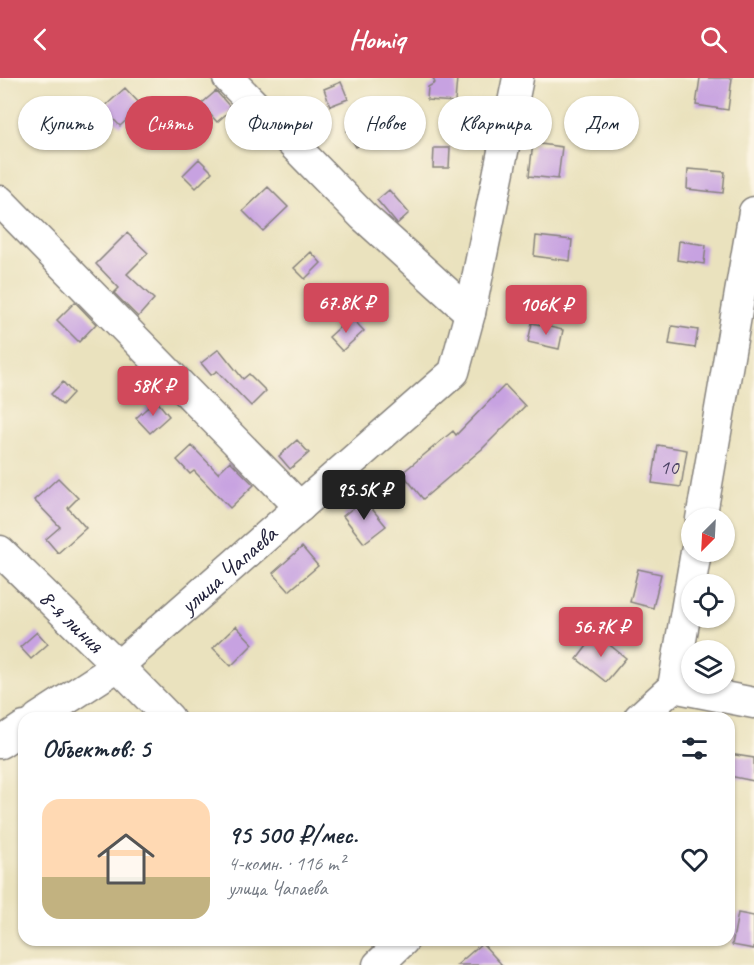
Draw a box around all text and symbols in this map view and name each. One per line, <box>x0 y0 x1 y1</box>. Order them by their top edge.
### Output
text: Homiq <box>349 22 405 56</box>
icon: back <box>24 23 57 56</box>
icon: search <box>697 23 730 56</box>
chip: Купить <box>18 96 113 150</box>
chip: Снять <box>125 96 213 150</box>
chip: Фильтры <box>225 96 332 150</box>
chip: Новое <box>344 96 426 150</box>
chip: Квартира <box>438 96 552 150</box>
chip: Дом <box>564 96 639 150</box>
pin: 67.8K ₽ <box>291 283 401 334</box>
pin: 106K ₽ <box>497 285 595 336</box>
text: 67.8K ₽ <box>318 290 374 315</box>
text: 106K ₽ <box>520 292 572 317</box>
pin: 58K ₽ <box>111 366 195 417</box>
text: 58K ₽ <box>131 373 175 398</box>
house number: 10 <box>660 454 680 480</box>
pin: 95.5K ₽ <box>309 470 419 521</box>
text: 95.5K ₽ <box>336 477 392 502</box>
north arrow <box>681 508 735 562</box>
map controls <box>681 508 735 694</box>
street label: улица Чапаева <box>172 518 284 621</box>
button: locate <box>681 574 735 628</box>
street label: 8-я линия <box>33 582 111 660</box>
pin: 56.7K ₽ <box>546 607 656 658</box>
text: 56.7K ₽ <box>573 614 629 639</box>
button: layers <box>681 640 735 694</box>
text: Объектов: 5 <box>42 732 150 765</box>
icon: filters <box>678 732 711 765</box>
text: 95 500 ₽/мес. <box>228 818 358 851</box>
icon: home <box>90 823 162 895</box>
icon: heart <box>678 843 711 876</box>
text: 4-комн. · 116 m² <box>228 851 345 876</box>
text: улица Чапаева <box>228 876 327 901</box>

